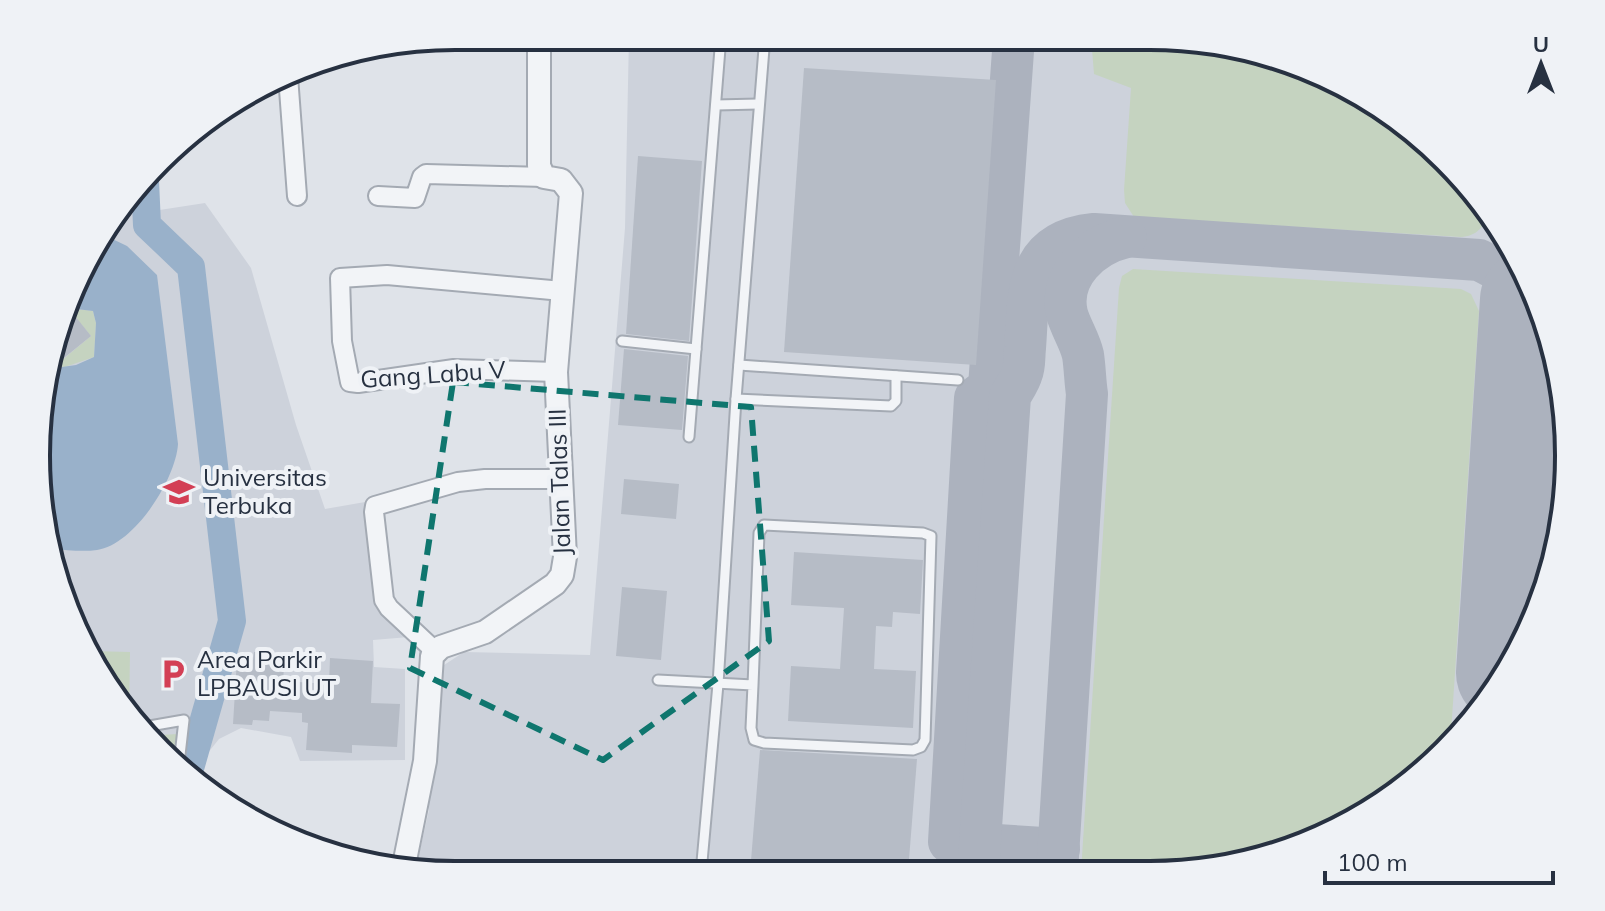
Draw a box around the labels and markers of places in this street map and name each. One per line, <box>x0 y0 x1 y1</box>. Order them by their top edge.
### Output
place label: Universitas Terbuka <box>203 462 327 520</box>
school or university icon: Universitas Terbuka <box>162 475 196 509</box>
place label: Area Parkir LPBAUSI UT <box>197 644 337 702</box>
parking icon: Area Parkir LPBAUSI UT <box>156 657 190 691</box>

